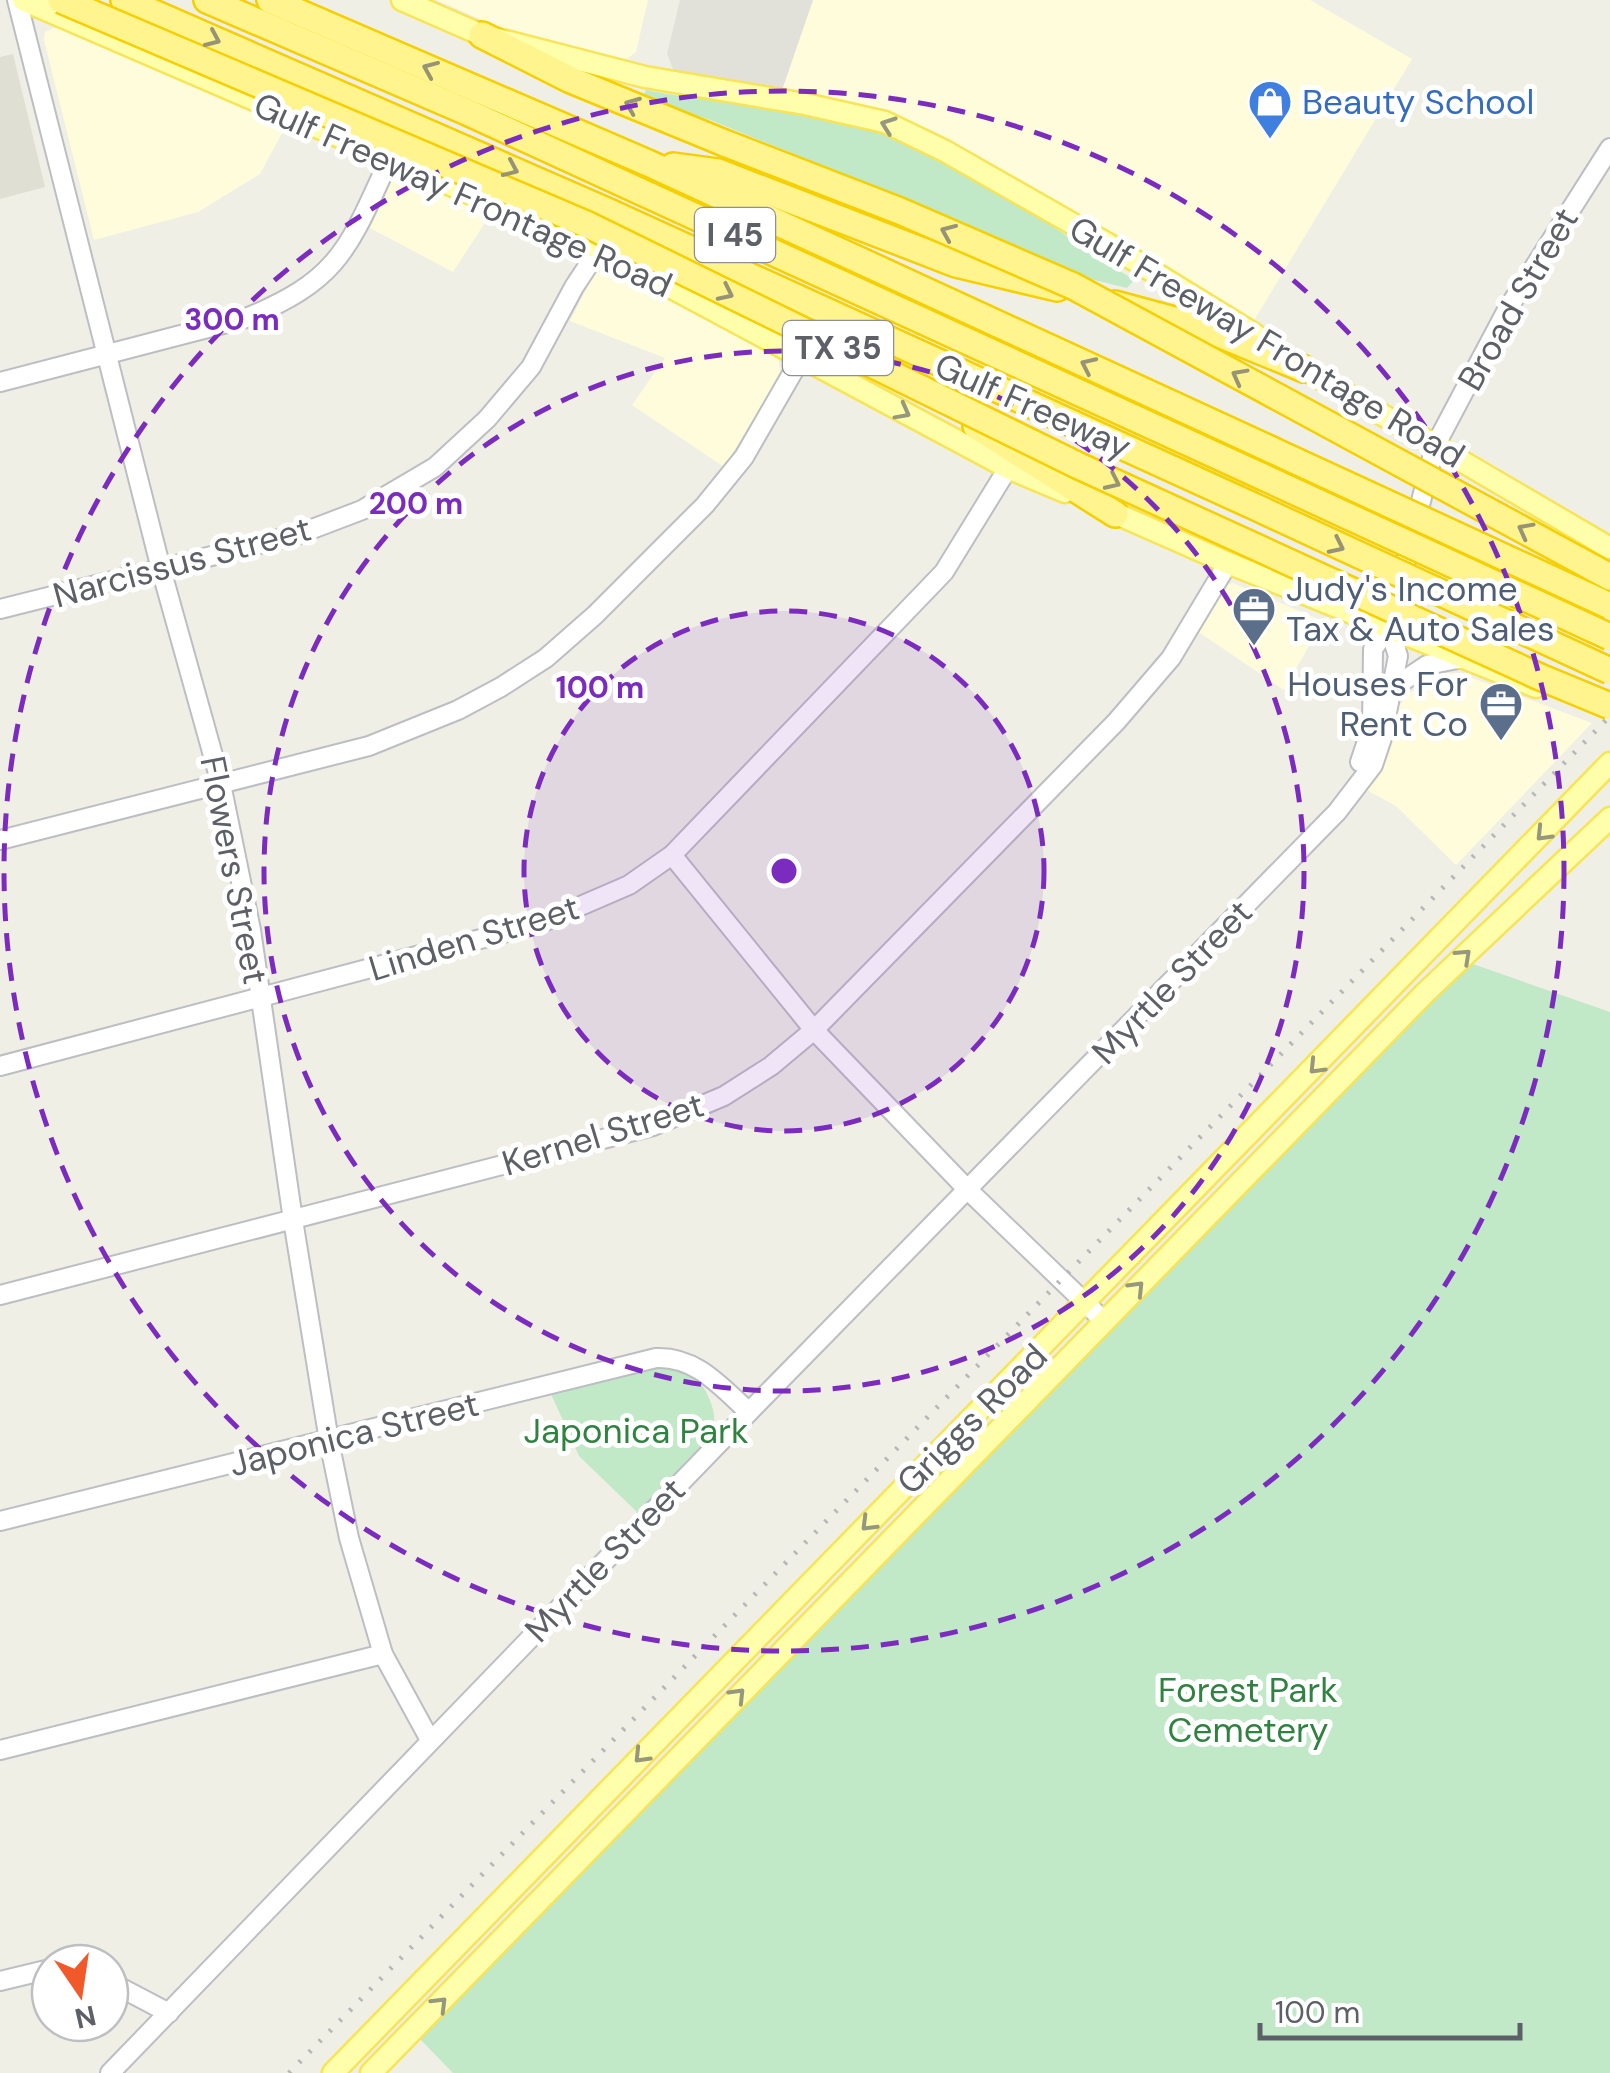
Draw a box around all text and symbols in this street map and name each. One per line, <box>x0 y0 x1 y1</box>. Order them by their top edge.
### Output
one-way arrow <box>203 27 221 47</box>
one-way arrow <box>422 61 440 81</box>
shop icon: Beauty School <box>1247 79 1293 140</box>
place label: Beauty School <box>1302 79 1534 125</box>
street label: Gulf Freeway Frontage Road <box>247 82 679 308</box>
one-way arrow <box>624 97 642 117</box>
one-way arrow <box>880 117 898 137</box>
one-way arrow <box>501 157 519 177</box>
street label: Broad Street <box>1447 199 1589 399</box>
street label: Gulf Freeway Frontage Road <box>1061 206 1473 478</box>
road number: I 45 <box>695 208 775 262</box>
one-way arrow <box>940 224 958 244</box>
one-way arrow <box>716 281 734 300</box>
text: 300 m <box>184 300 280 339</box>
road number: TX 35 <box>783 321 893 375</box>
street label: Gulf Freeway <box>928 342 1138 470</box>
one-way arrow <box>1080 357 1098 377</box>
one-way arrow <box>1231 368 1249 388</box>
one-way arrow <box>893 400 911 419</box>
one-way arrow <box>1103 469 1121 489</box>
text: 200 m <box>369 484 463 523</box>
street label: Narcissus Street <box>48 505 316 619</box>
one-way arrow <box>1517 523 1535 543</box>
one-way arrow <box>1326 533 1344 553</box>
place label: Judy's Income Tax & Auto Sales <box>1286 566 1555 652</box>
office icon: Judy's Income Tax & Auto Sales <box>1231 586 1277 647</box>
place label: Houses For Rent Co <box>1287 661 1468 747</box>
text: 100 m <box>556 668 644 707</box>
office icon: Houses For Rent Co <box>1478 681 1524 742</box>
street label: Flowers Street <box>189 752 279 988</box>
one-way arrow <box>1537 823 1555 841</box>
centre of rings <box>766 853 802 889</box>
street label: Linden Street <box>363 884 585 992</box>
street label: Myrtle Street <box>1082 890 1262 1074</box>
one-way arrow <box>1452 950 1470 968</box>
one-way arrow <box>1310 1055 1328 1073</box>
street label: Kernel Street <box>497 1082 709 1186</box>
one-way arrow <box>1126 1281 1144 1299</box>
street label: Griggs Road <box>887 1334 1057 1504</box>
street label: Japonica Street <box>225 1381 483 1487</box>
park label: Japonica Park <box>523 1408 749 1454</box>
street label: Myrtle Street <box>515 1468 695 1652</box>
one-way arrow <box>862 1512 880 1530</box>
park label: Forest Park Cemetery <box>1158 1667 1338 1753</box>
one-way arrow <box>727 1688 745 1706</box>
one-way arrow <box>635 1745 653 1763</box>
north arrow <box>30 1943 130 2043</box>
scale bar <box>1260 1978 1520 2040</box>
text: 100 m <box>1275 1993 1360 2032</box>
text: N <box>71 1997 100 2037</box>
one-way arrow <box>428 1998 446 2016</box>

